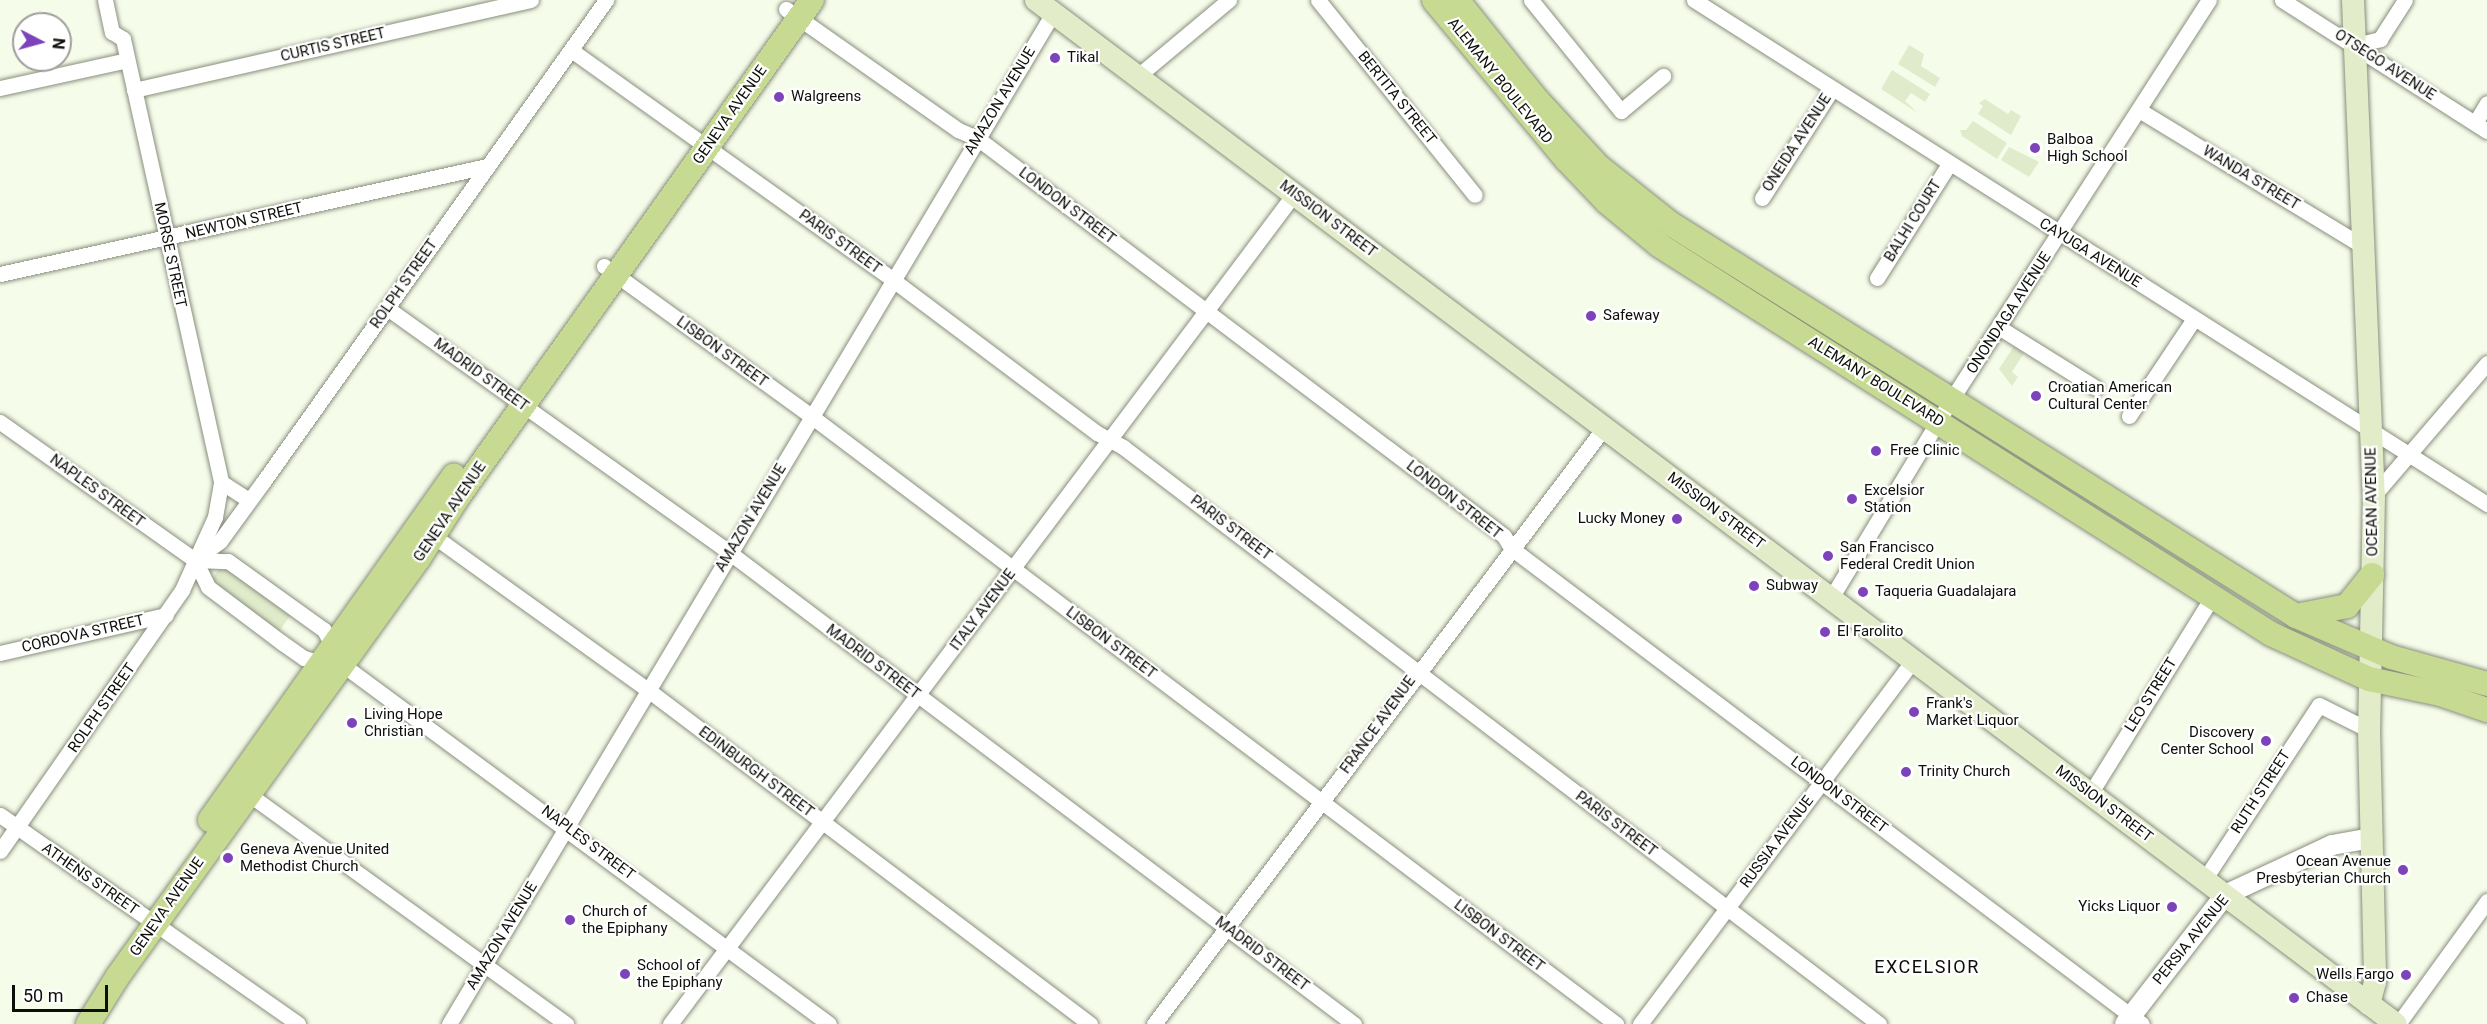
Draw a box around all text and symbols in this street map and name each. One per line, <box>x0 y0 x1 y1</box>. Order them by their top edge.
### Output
north arrow <box>12 12 72 72</box>
street label: ALEMANY BOULEVARD <box>1444 15 1556 147</box>
street label: CURTIS STREET <box>279 24 387 66</box>
street label: OTSEGO AVENUE <box>2331 26 2439 104</box>
text: N <box>48 37 68 50</box>
street label: AMAZON AVENUE <box>961 44 1039 158</box>
street label: BERTITA STREET <box>1354 48 1440 148</box>
place label: Tikal <box>1067 49 1099 67</box>
marker: Tikal <box>1048 51 1062 65</box>
street label: GENEVA AVENUE <box>689 62 771 168</box>
place label: Walgreens <box>791 88 861 106</box>
marker: Walgreens <box>772 90 786 104</box>
street label: ONEIDA AVENUE <box>1759 91 1835 195</box>
place label: Balboa High School <box>2047 130 2128 165</box>
marker: Balboa High School <box>2028 141 2042 155</box>
street label: WANDA STREET <box>2199 142 2303 214</box>
street label: LONDON STREET <box>1015 164 1119 248</box>
street label: MISSION STREET <box>1276 177 1380 261</box>
street label: BALHI COURT <box>1881 177 1945 265</box>
street label: NEWTON STREET <box>184 199 304 243</box>
street label: MORSE STREET <box>150 201 190 309</box>
street label: PARIS STREET <box>795 206 885 278</box>
street label: CAYUGA AVENUE <box>2036 214 2144 292</box>
street label: ROLPH STREET <box>367 236 441 332</box>
street label: ONONDAGA AVENUE <box>1963 249 2055 377</box>
place label: Safeway <box>1603 307 1659 325</box>
marker: Safeway <box>1584 309 1598 323</box>
street label: LISBON STREET <box>673 313 771 391</box>
street label: ALEMANY BOULEVARD <box>1805 333 1947 431</box>
street label: MADRID STREET <box>430 335 532 415</box>
place label: Croatian American Cultural Center <box>2048 378 2172 413</box>
marker: Croatian American Cultural Center <box>2029 389 2043 403</box>
marker: Free Clinic <box>1867 442 1885 460</box>
place label: Free Clinic <box>1890 442 1960 460</box>
street label: OCEAN AVENUE <box>2362 447 2382 557</box>
street label: NAPLES STREET <box>46 451 148 531</box>
street label: LONDON STREET <box>1403 457 1505 543</box>
street label: GENEVA AVENUE <box>410 459 490 565</box>
street label: AMAZON AVENUE <box>712 461 790 575</box>
street label: MISSION STREET <box>1664 469 1768 553</box>
place label: Excelsior Station <box>1864 481 1924 516</box>
street label: PARIS STREET <box>1187 491 1275 565</box>
marker: Excelsior Station <box>1845 492 1859 506</box>
place label: Lucky Money <box>1578 510 1665 528</box>
marker: Lucky Money <box>1670 512 1684 526</box>
place label: San Francisco Federal Credit Union <box>1840 538 1975 573</box>
marker: San Francisco Federal Credit Union <box>1821 549 1835 563</box>
street label: ITALY AVENUE <box>947 566 1019 654</box>
place label: Subway <box>1766 577 1818 595</box>
marker: Subway <box>1747 579 1761 593</box>
place label: Taqueria Guadalajara <box>1875 583 2016 601</box>
marker: Taqueria Guadalajara <box>1856 585 1870 599</box>
street label: LISBON STREET <box>1062 603 1160 683</box>
street label: CORDOVA STREET <box>20 611 146 657</box>
street label: MADRID STREET <box>822 621 924 703</box>
place label: El Farolito <box>1837 623 1903 641</box>
marker: El Farolito <box>1818 625 1832 639</box>
street label: LEO STREET <box>2121 655 2181 735</box>
street label: ROLPH STREET <box>65 660 139 756</box>
street label: FRANCE AVENUE <box>1337 673 1419 777</box>
place label: Frank's Market Liquor <box>1926 694 2019 729</box>
place label: Living Hope Christian <box>364 705 443 740</box>
marker: Frank's Market Liquor <box>1907 705 1921 719</box>
marker: Living Hope Christian <box>345 716 359 730</box>
street label: EDINBURGH STREET <box>695 723 817 821</box>
place label: Discovery Center School <box>2161 723 2254 758</box>
marker: Discovery Center School <box>2259 734 2273 748</box>
street label: RUTH STREET <box>2227 747 2295 837</box>
street label: LONDON STREET <box>1787 753 1891 837</box>
street label: MISSION STREET <box>2052 762 2156 846</box>
place label: Trinity Church <box>1918 763 2010 781</box>
marker: Trinity Church <box>1899 765 1913 779</box>
street label: PARIS STREET <box>1572 787 1660 861</box>
street label: RUSSIA AVENUE <box>1737 792 1817 892</box>
street label: NAPLES STREET <box>538 802 638 884</box>
street label: ATHENS STREET <box>38 839 142 919</box>
place label: Geneva Avenue United Methodist Church <box>240 840 389 875</box>
marker: Geneva Avenue United Methodist Church <box>221 851 235 865</box>
place label: Ocean Avenue Presbyterian Church <box>2256 852 2391 887</box>
street label: GENEVA AVENUE <box>126 854 208 960</box>
marker: Ocean Avenue Presbyterian Church <box>2396 863 2410 877</box>
street label: AMAZON AVENUE <box>463 879 541 993</box>
street label: PERSIA AVENUE <box>2149 892 2233 988</box>
street label: LISBON STREET <box>1450 896 1548 976</box>
place label: Yicks Liquor <box>2078 898 2160 916</box>
marker: Yicks Liquor <box>2165 900 2179 914</box>
place label: Church of the Epiphany <box>582 902 668 937</box>
marker: Church of the Epiphany <box>563 913 577 927</box>
street label: MADRID STREET <box>1211 913 1313 995</box>
place label: School of the Epiphany <box>637 956 723 991</box>
district label: EXCELSIOR <box>1874 956 1980 978</box>
place label: Wells Fargo <box>2316 966 2394 984</box>
marker: School of the Epiphany <box>618 967 632 981</box>
marker: Wells Fargo <box>2399 968 2413 982</box>
scale bar <box>15 973 111 1011</box>
text: 50 m <box>23 985 63 1006</box>
place label: Chase <box>2306 989 2348 1007</box>
marker: Chase <box>2287 991 2301 1005</box>

